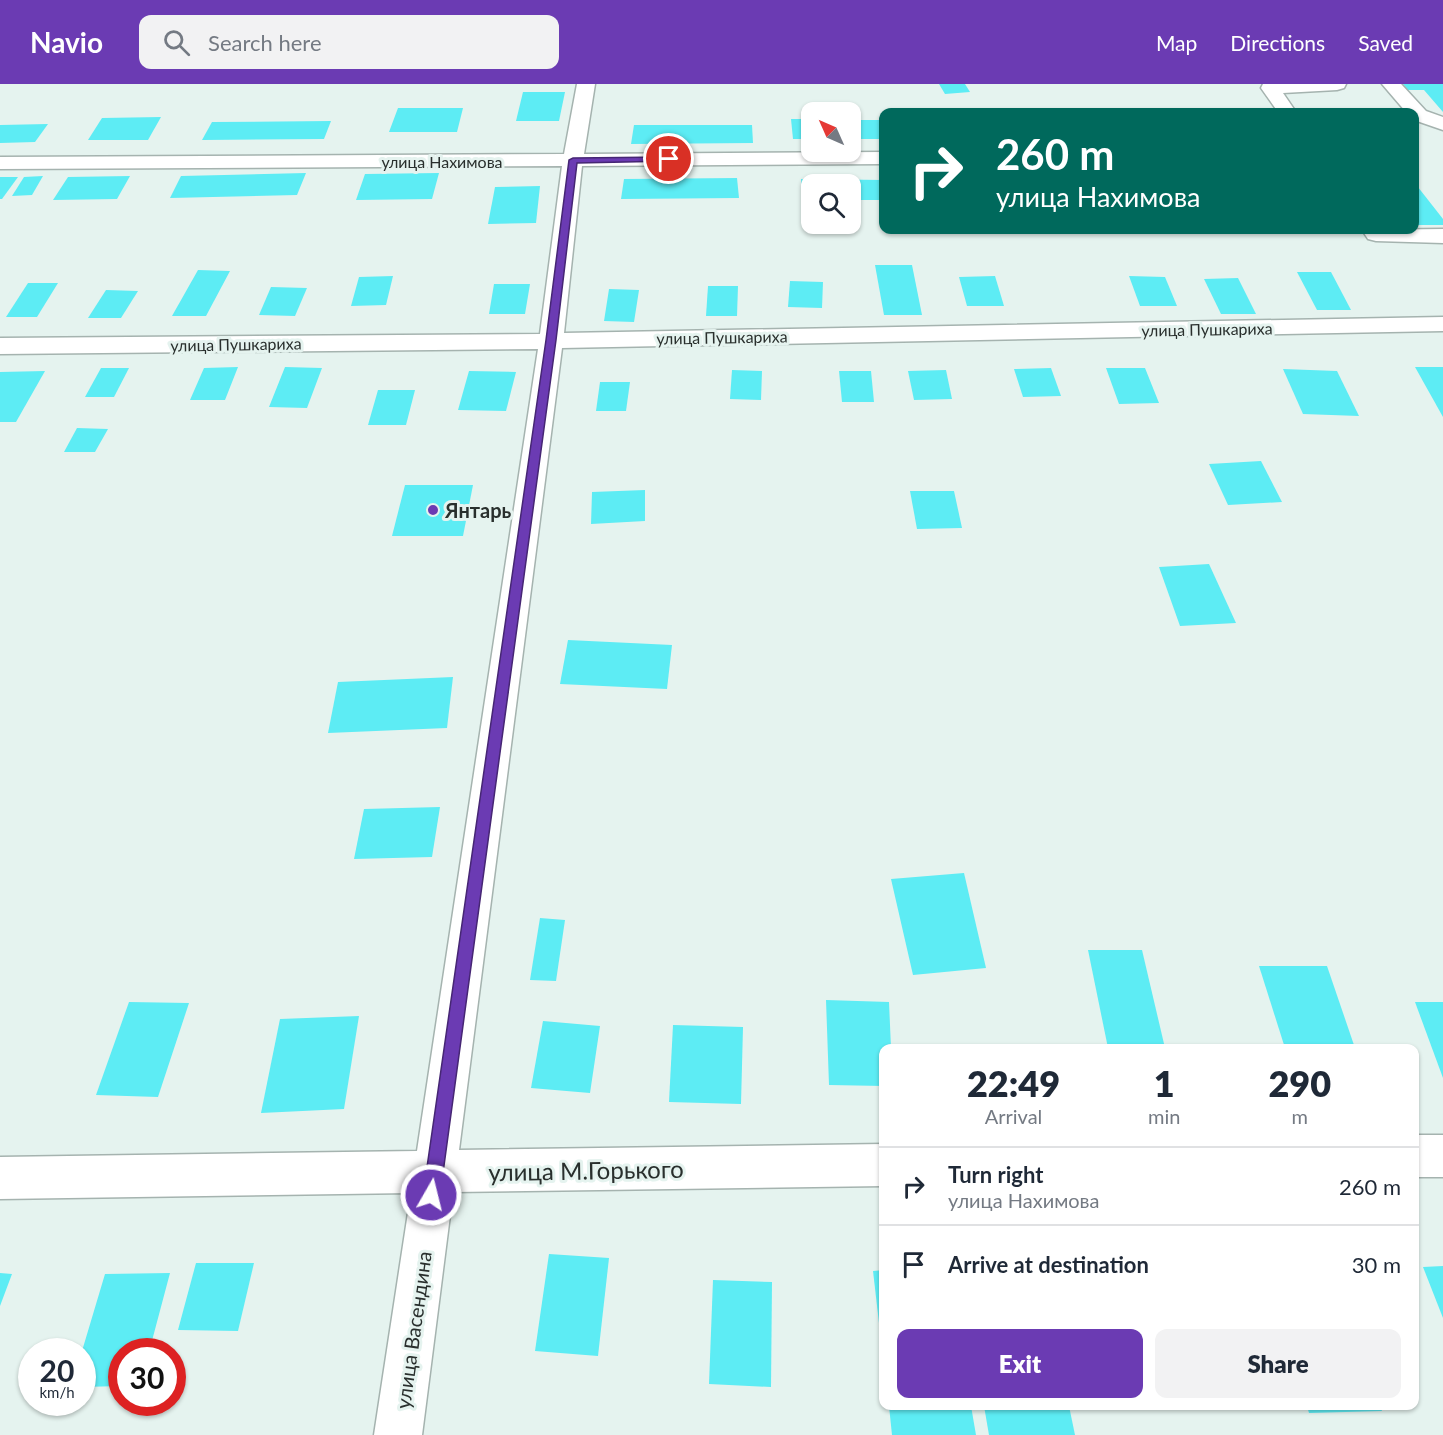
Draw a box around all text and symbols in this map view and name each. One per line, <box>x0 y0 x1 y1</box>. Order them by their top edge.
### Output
search box <box>139 15 559 69</box>
text: Navio <box>30 25 103 59</box>
icon: search <box>160 26 193 59</box>
text: Search here <box>208 29 322 56</box>
text: Map <box>1156 30 1197 55</box>
text: Directions <box>1230 30 1325 55</box>
text: Saved <box>1358 30 1413 55</box>
north arrow <box>801 102 861 162</box>
map controls <box>801 102 861 234</box>
text: 260 m <box>996 129 1114 179</box>
icon: right <box>897 132 975 210</box>
pin <box>643 133 694 184</box>
icon: arrive <box>652 142 685 175</box>
street label: улица Нахимова <box>381 152 503 171</box>
button: search <box>801 174 861 234</box>
text: улица Нахимова <box>996 180 1200 213</box>
street label: улица Пушкариха <box>1141 318 1273 340</box>
street label: улица Пушкариха <box>656 326 788 348</box>
street label: улица Пушкариха <box>170 333 302 355</box>
place label: Янтарь <box>444 498 512 522</box>
marker: Янтарь <box>426 503 440 517</box>
text: 22:49 <box>967 1061 1060 1105</box>
text: 1 <box>1154 1061 1175 1105</box>
text: 290 <box>1268 1061 1331 1105</box>
text: Arrival <box>985 1104 1042 1128</box>
text: min <box>1148 1104 1180 1128</box>
text: m <box>1291 1104 1308 1128</box>
street label: улица М.Горького <box>488 1154 684 1186</box>
text: Turn right <box>948 1161 1043 1188</box>
position arrow <box>399 1163 463 1227</box>
icon: right <box>897 1170 930 1203</box>
text: 260 m <box>1339 1173 1401 1200</box>
text: улица Нахимова <box>948 1188 1099 1212</box>
icon: arrive <box>897 1248 930 1281</box>
street label: улица Васендина <box>390 1250 436 1410</box>
text: Arrive at destination <box>948 1251 1149 1278</box>
text: 30 m <box>1352 1251 1401 1278</box>
button: Exit <box>897 1329 1143 1398</box>
button: Share <box>1155 1329 1401 1398</box>
speed limit sign: 30 <box>108 1338 186 1416</box>
text: 20 <box>40 1352 74 1388</box>
text: km/h <box>39 1383 75 1401</box>

